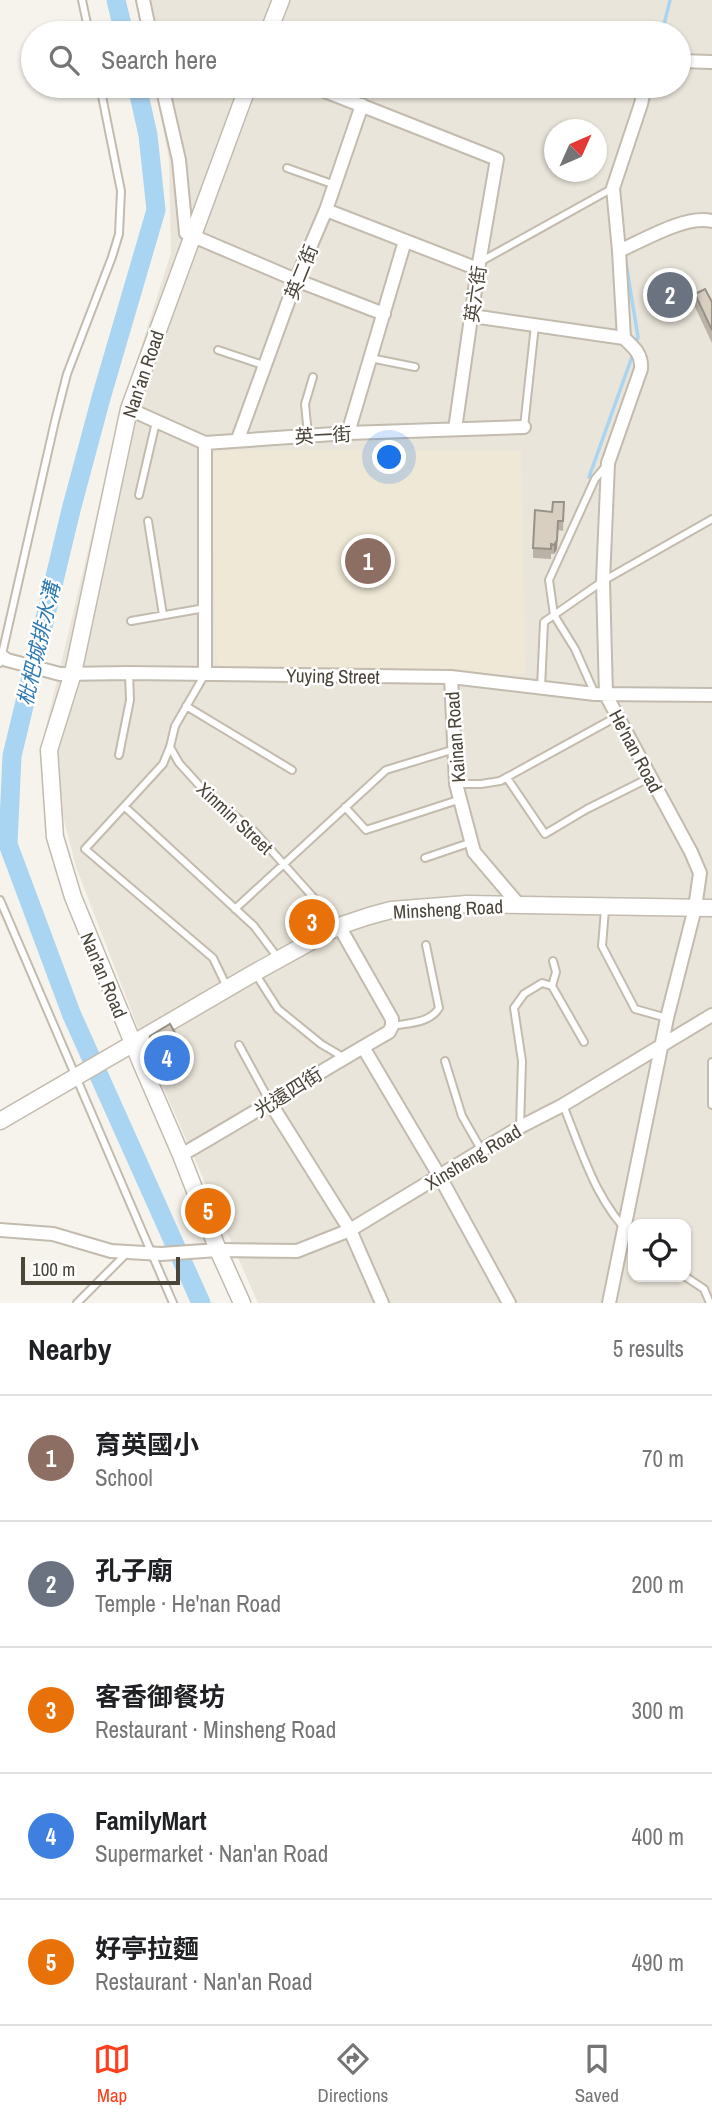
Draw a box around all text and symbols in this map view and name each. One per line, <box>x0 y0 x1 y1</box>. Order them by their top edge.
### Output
search box <box>21 21 691 98</box>
icon: search <box>45 41 83 79</box>
text: Search here <box>101 42 217 77</box>
north arrow <box>544 119 607 182</box>
street label: 英二街 <box>278 241 324 303</box>
street label: 英六街 <box>458 264 492 324</box>
pin: 2 <box>647 269 693 321</box>
street label: Nan’an Road <box>116 327 170 421</box>
street label: 英一街 <box>294 421 352 449</box>
your location <box>372 440 406 474</box>
pin: 1 <box>345 535 391 587</box>
water label: 枇杷城排水溝 <box>10 576 67 709</box>
street label: Yuying Street <box>286 662 381 690</box>
street label: Kainan Road <box>439 691 471 783</box>
street label: He'nan Road <box>603 705 669 797</box>
street label: Xinmin Street <box>191 776 279 860</box>
street label: Minsheng Road <box>392 893 504 925</box>
pin: 3 <box>289 896 335 948</box>
street label: Nan'an Road <box>74 928 134 1022</box>
pin: 4 <box>144 1032 190 1084</box>
street label: 光遠四街 <box>249 1061 327 1123</box>
street label: Xinsheng Road <box>420 1118 526 1196</box>
pin: 5 <box>185 1185 231 1237</box>
map controls <box>628 1219 691 1282</box>
button: locate <box>628 1219 691 1282</box>
scale bar <box>21 1254 180 1286</box>
text: 100 m <box>32 1256 75 1282</box>
text: Nearby <box>28 1329 111 1369</box>
text: 5 results <box>613 1333 684 1364</box>
text: 育英國小 <box>95 1427 199 1462</box>
text: 1 <box>46 1443 56 1474</box>
text: 70 m <box>642 1443 684 1474</box>
text: School <box>95 1462 153 1493</box>
text: 孔子廟 <box>95 1553 173 1588</box>
text: 2 <box>46 1569 56 1600</box>
text: 200 m <box>632 1569 684 1600</box>
text: Temple · He'nan Road <box>95 1588 281 1619</box>
text: 客香御餐坊 <box>95 1679 225 1714</box>
text: 3 <box>46 1695 56 1726</box>
text: 300 m <box>632 1695 684 1726</box>
text: Restaurant · Minsheng Road <box>95 1714 336 1745</box>
text: FamilyMart <box>95 1803 207 1838</box>
text: 4 <box>46 1821 56 1852</box>
text: 400 m <box>632 1821 684 1852</box>
text: Supermarket · Nan'an Road <box>95 1838 328 1869</box>
text: 好亭拉麵 <box>95 1931 199 1966</box>
text: 5 <box>46 1947 56 1978</box>
text: 490 m <box>632 1947 684 1978</box>
text: Restaurant · Nan'an Road <box>95 1966 313 1997</box>
tab: Map <box>93 2040 131 2108</box>
tab: Directions <box>317 2040 388 2108</box>
tab: Saved <box>575 2040 619 2108</box>

